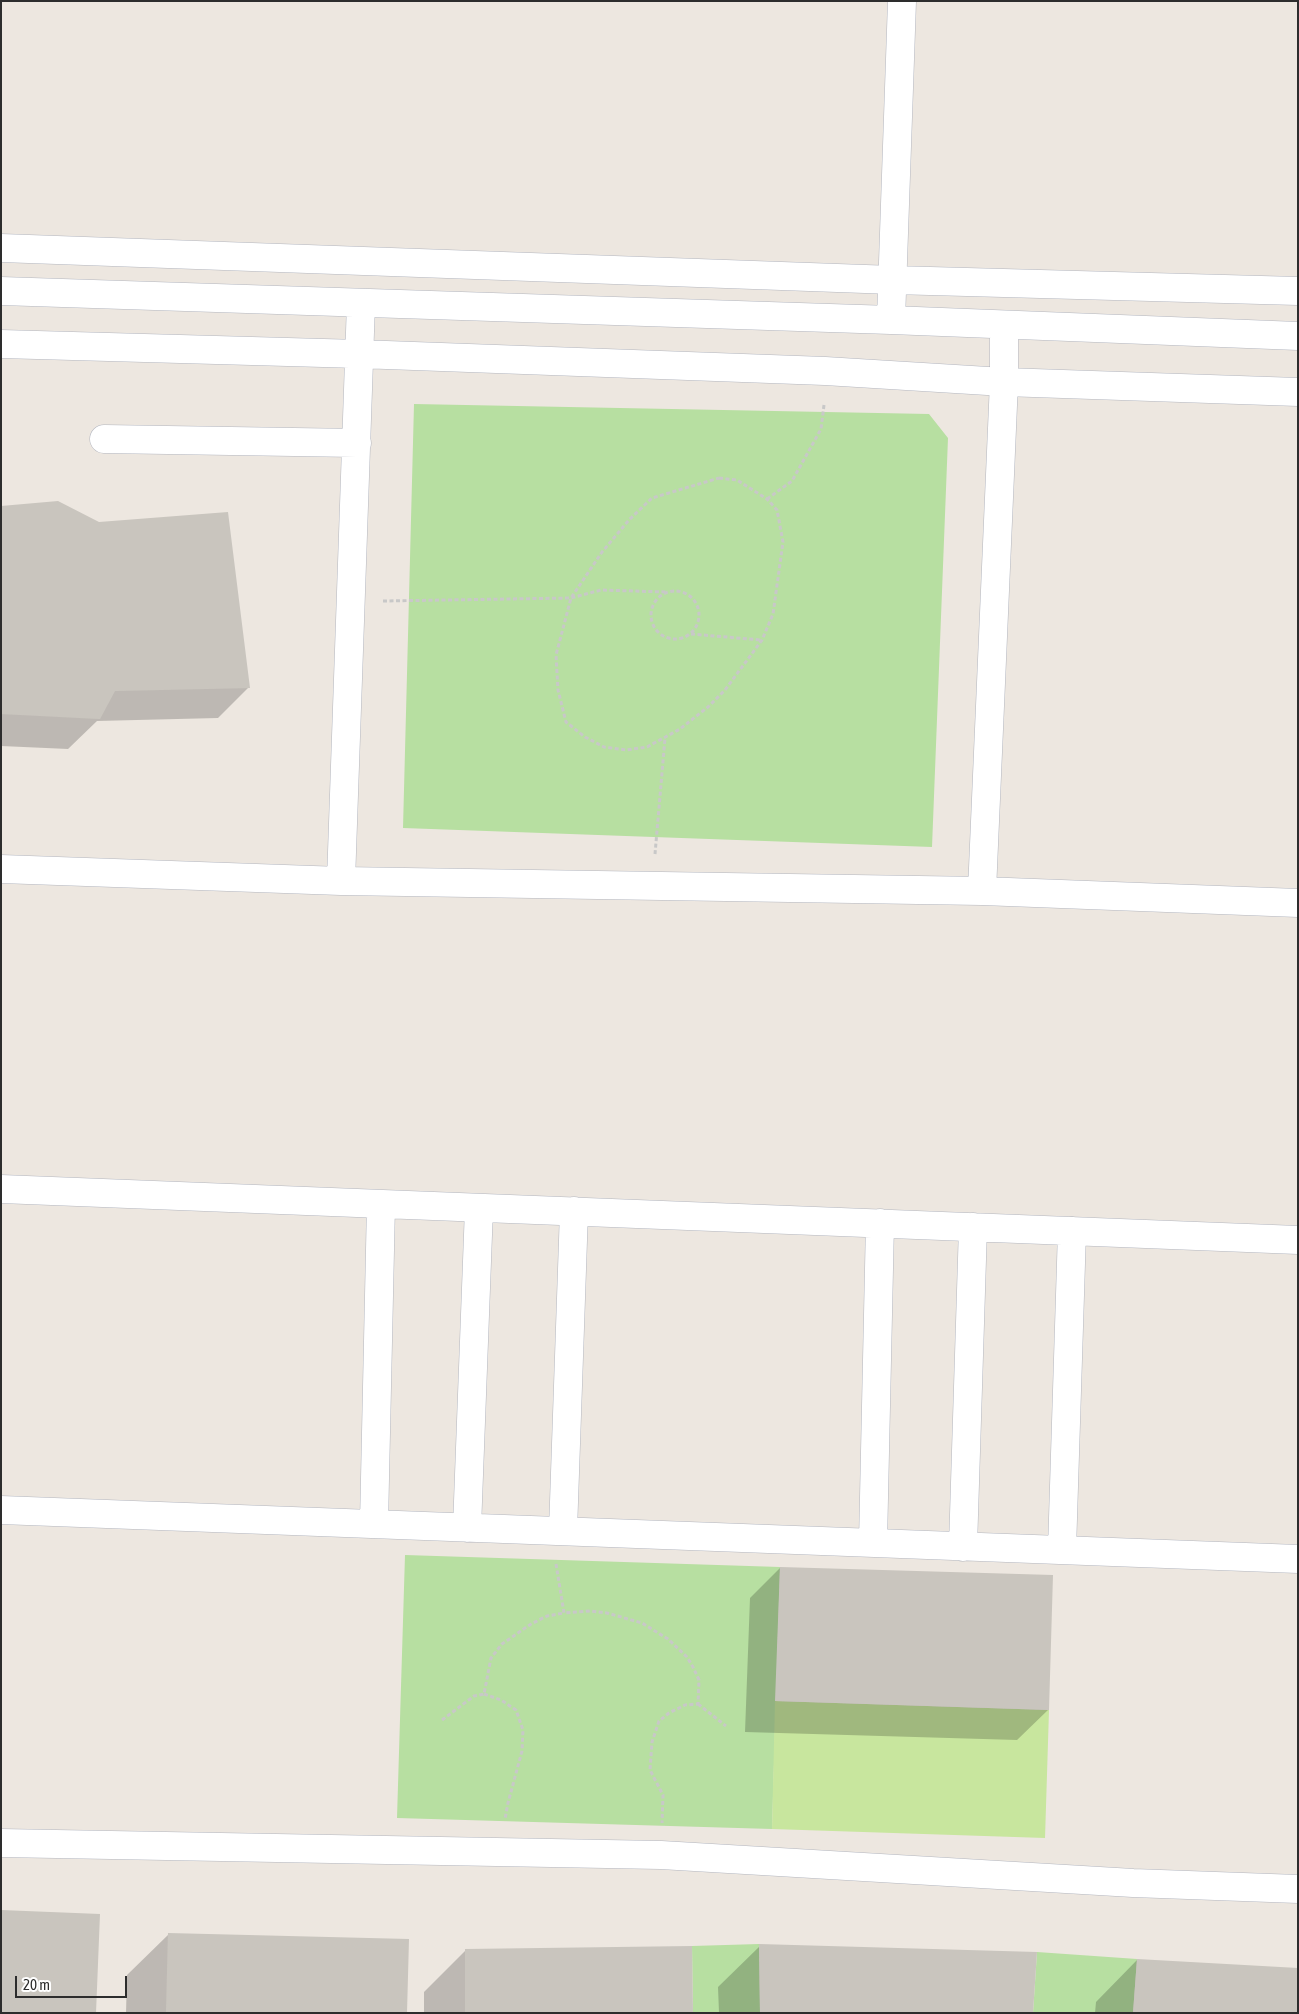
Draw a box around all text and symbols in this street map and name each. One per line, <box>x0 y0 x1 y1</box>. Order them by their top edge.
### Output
scale bar <box>18 1966 130 1998</box>
text: 20 m <box>23 1976 50 1993</box>

